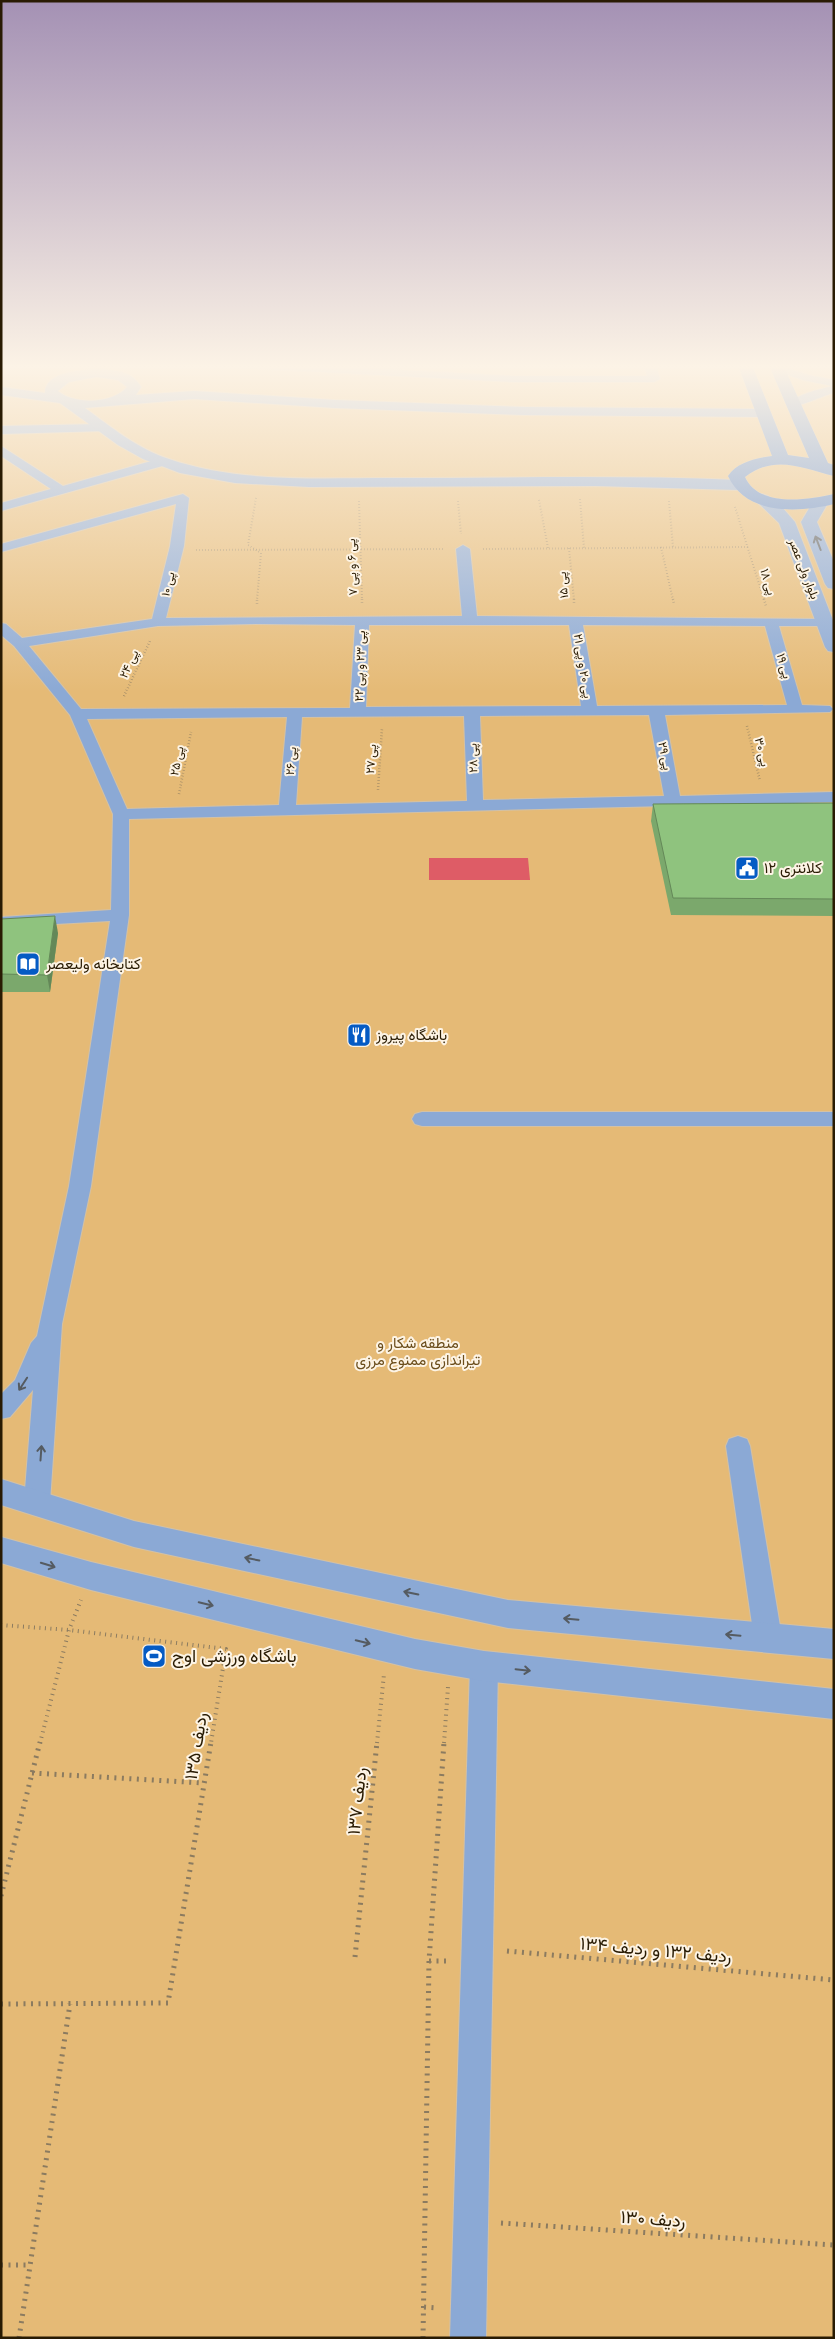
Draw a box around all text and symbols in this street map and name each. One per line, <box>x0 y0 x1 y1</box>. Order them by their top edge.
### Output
street label: بلوار ولی عصر <box>785 536 822 602</box>
one-way arrow <box>813 536 822 551</box>
street label: پی ۶ و پی ۷ <box>344 538 361 596</box>
street label: پی ۱۸ <box>756 567 779 597</box>
street label: پی ۱۰ <box>158 570 179 598</box>
street label: پی ۱۵ <box>555 571 572 599</box>
street label: پی ۲۳ و پی ۲۲ <box>352 630 369 702</box>
street label: پی ۲۰ و پی ۲۱ <box>570 633 595 699</box>
street label: پی ۲۴ <box>116 648 142 681</box>
street label: پی ۱۹ <box>773 652 794 680</box>
street label: پی ۳۰ <box>751 736 772 768</box>
street label: پی ۲۹ <box>654 741 675 771</box>
street label: پی ۲۸ <box>466 743 481 773</box>
street label: پی ۲۷ <box>363 744 380 774</box>
street label: پی ۲۵ <box>167 745 188 777</box>
street label: پی ۲۶ <box>283 746 300 776</box>
public building icon: کلانتری ۱۲ <box>734 855 760 881</box>
place label: کلانتری ۱۲ <box>764 859 822 878</box>
library icon: کتابخانه ولیعصر <box>15 951 41 977</box>
place label: کتابخانه ولیعصر <box>45 955 141 973</box>
restaurant icon: باشگاه پیروز <box>346 1022 372 1048</box>
place label: باشگاه پیروز <box>375 1026 447 1045</box>
park label: منطقه شکار و تیراندازی ممنوع مرزی <box>356 1334 481 1371</box>
one-way arrow <box>18 1377 29 1391</box>
one-way arrow <box>36 1445 46 1461</box>
one-way arrow <box>245 1554 261 1563</box>
one-way arrow <box>40 1560 56 1570</box>
one-way arrow <box>404 1588 420 1597</box>
one-way arrow <box>197 1600 213 1609</box>
one-way arrow <box>563 1615 579 1624</box>
one-way arrow <box>725 1630 741 1639</box>
one-way arrow <box>355 1638 371 1647</box>
sports icon: باشگاه ورزشی اوج <box>141 1643 167 1669</box>
place label: باشگاه ورزشی اوج <box>172 1645 297 1668</box>
one-way arrow <box>515 1665 531 1675</box>
street label: ردیف ۱۳۵ <box>180 1711 212 1781</box>
street label: ردیف ۱۳۷ <box>343 1766 371 1836</box>
street label: ردیف ۱۳۲ و ردیف ۱۳۴ <box>579 1932 733 1968</box>
street label: ردیف ۱۳۰ <box>620 2206 686 2232</box>

